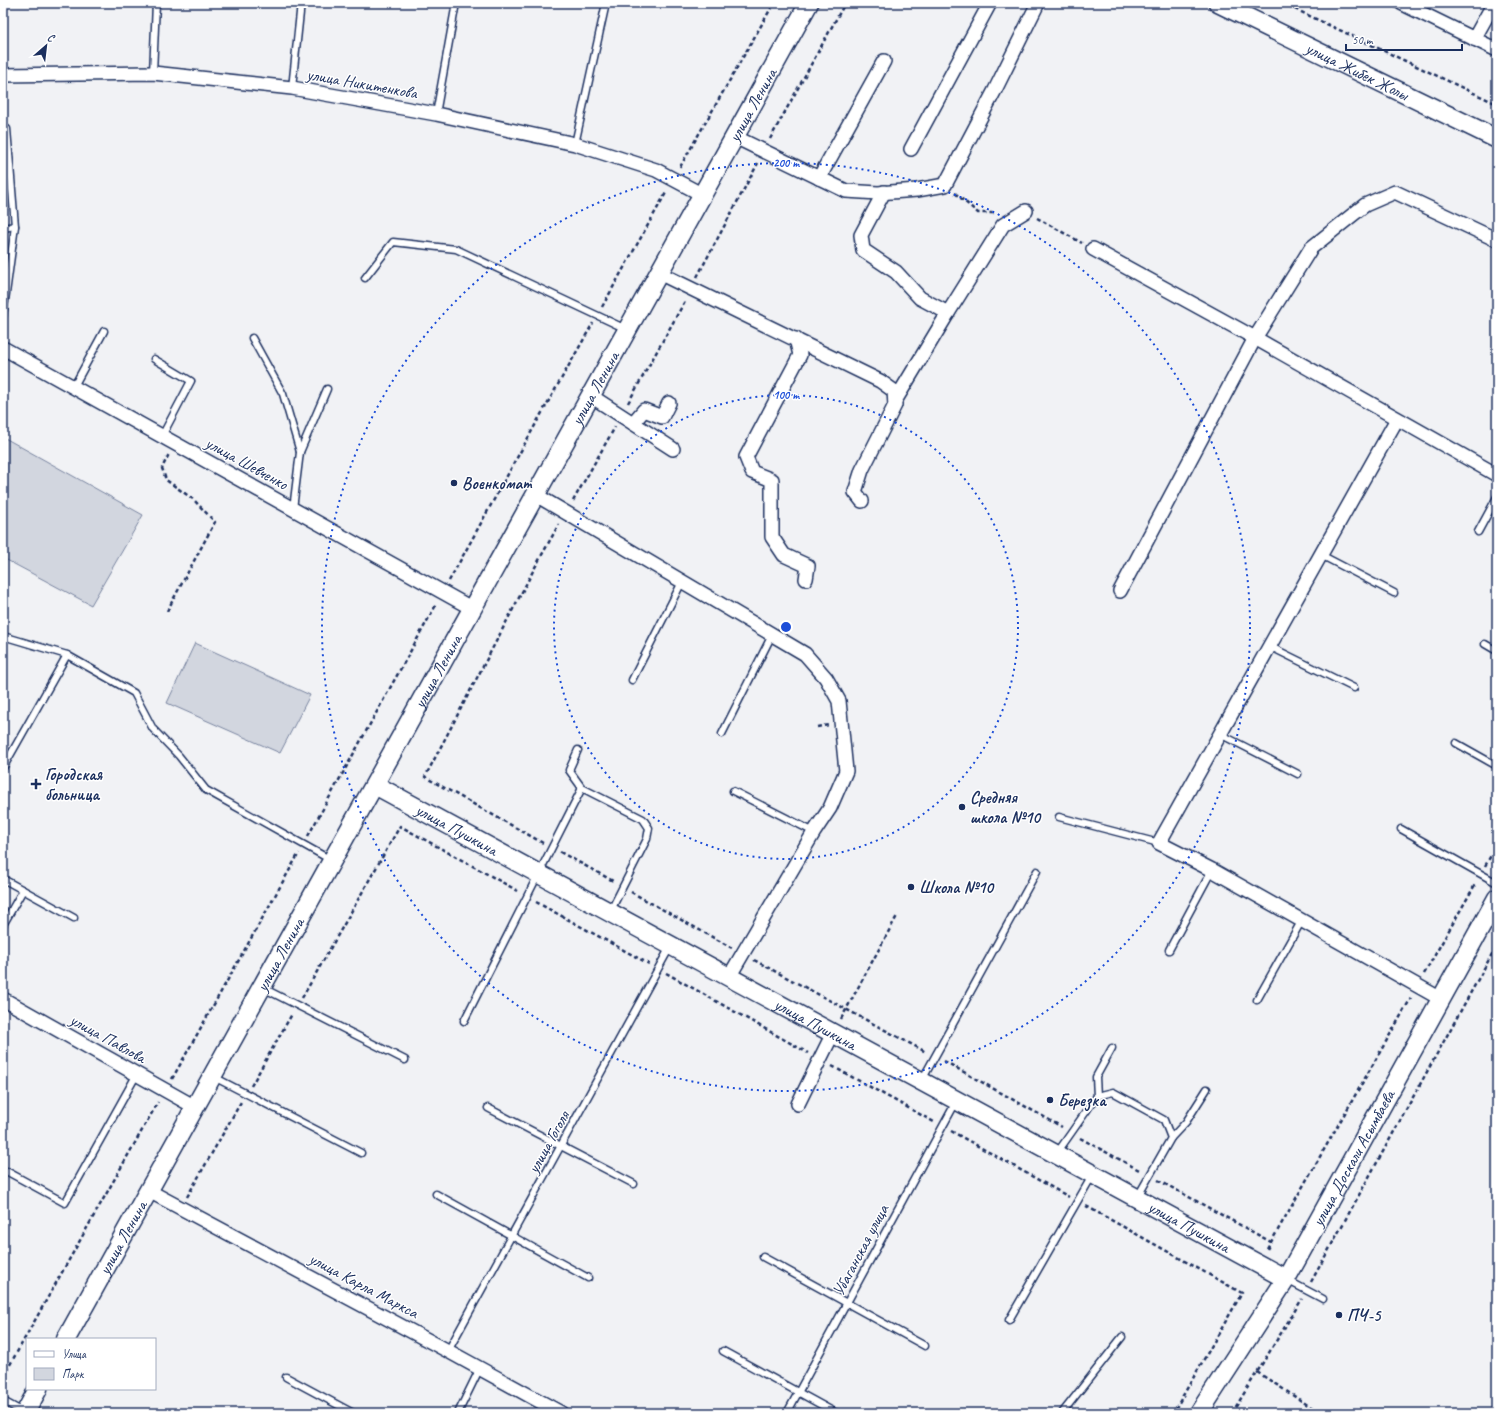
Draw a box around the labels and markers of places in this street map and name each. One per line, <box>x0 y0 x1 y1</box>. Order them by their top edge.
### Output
place label: Военкомат <box>462 473 533 494</box>
marker: Военкомат <box>449 478 459 488</box>
centre of rings <box>779 620 793 634</box>
place label: Городская больница <box>45 764 103 805</box>
marker: Городская больница <box>30 778 42 790</box>
place label: Средняя школа №10 <box>970 787 1042 828</box>
marker: Средняя школа №10 <box>957 802 967 812</box>
place label: Школа №10 <box>919 877 995 898</box>
marker: Школа №10 <box>906 882 916 892</box>
place label: Березка <box>1058 1090 1107 1112</box>
marker: Березка <box>1045 1095 1055 1105</box>
place label: ПЧ-5 <box>1347 1305 1382 1326</box>
marker: ПЧ-5 <box>1334 1310 1344 1320</box>

